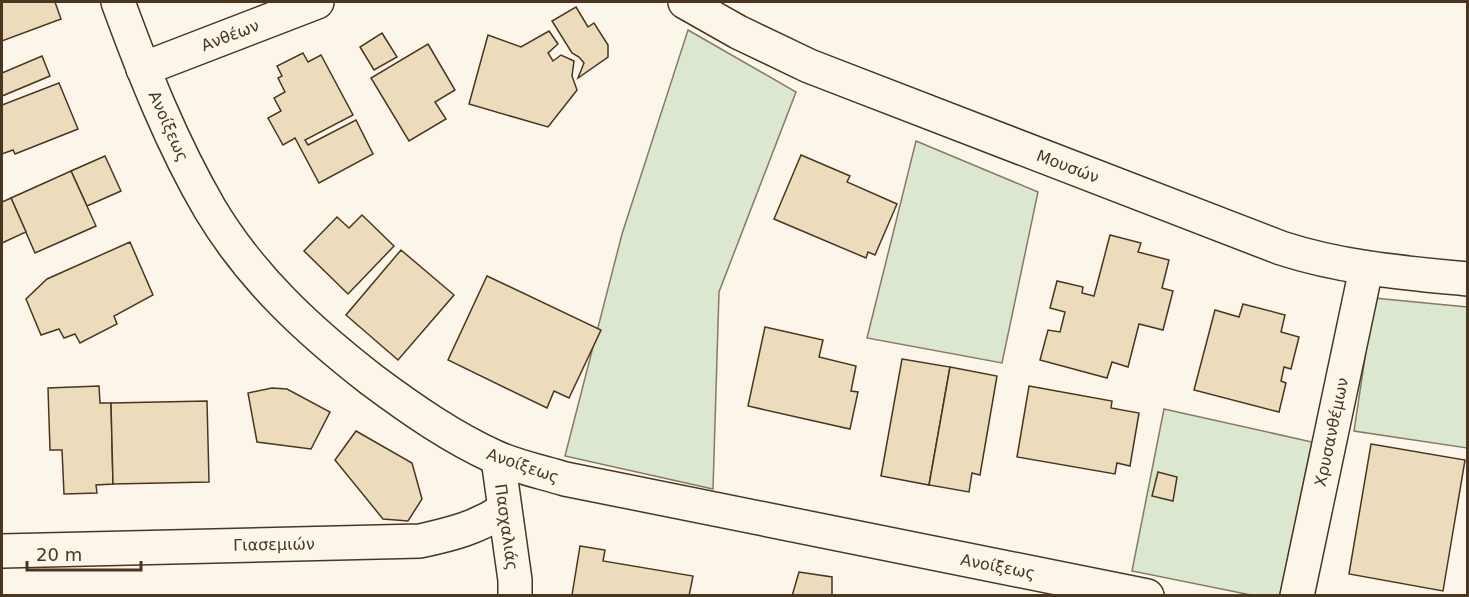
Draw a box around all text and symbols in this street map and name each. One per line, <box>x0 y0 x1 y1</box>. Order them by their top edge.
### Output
street label: Ανθέων <box>198 16 262 55</box>
street label: Ανοίξεως <box>145 88 193 165</box>
street label: Μουσών <box>1034 146 1102 187</box>
street label: Χρυσανθέμων <box>1311 376 1352 488</box>
street label: Ανοίξεως <box>484 444 562 487</box>
street label: Πασχαλιάς <box>491 483 522 572</box>
scale bar <box>27 534 141 572</box>
street label: Γιασεμιών <box>233 534 315 555</box>
text: 20 m <box>36 544 82 565</box>
street label: Ανοίξεως <box>959 550 1037 583</box>

